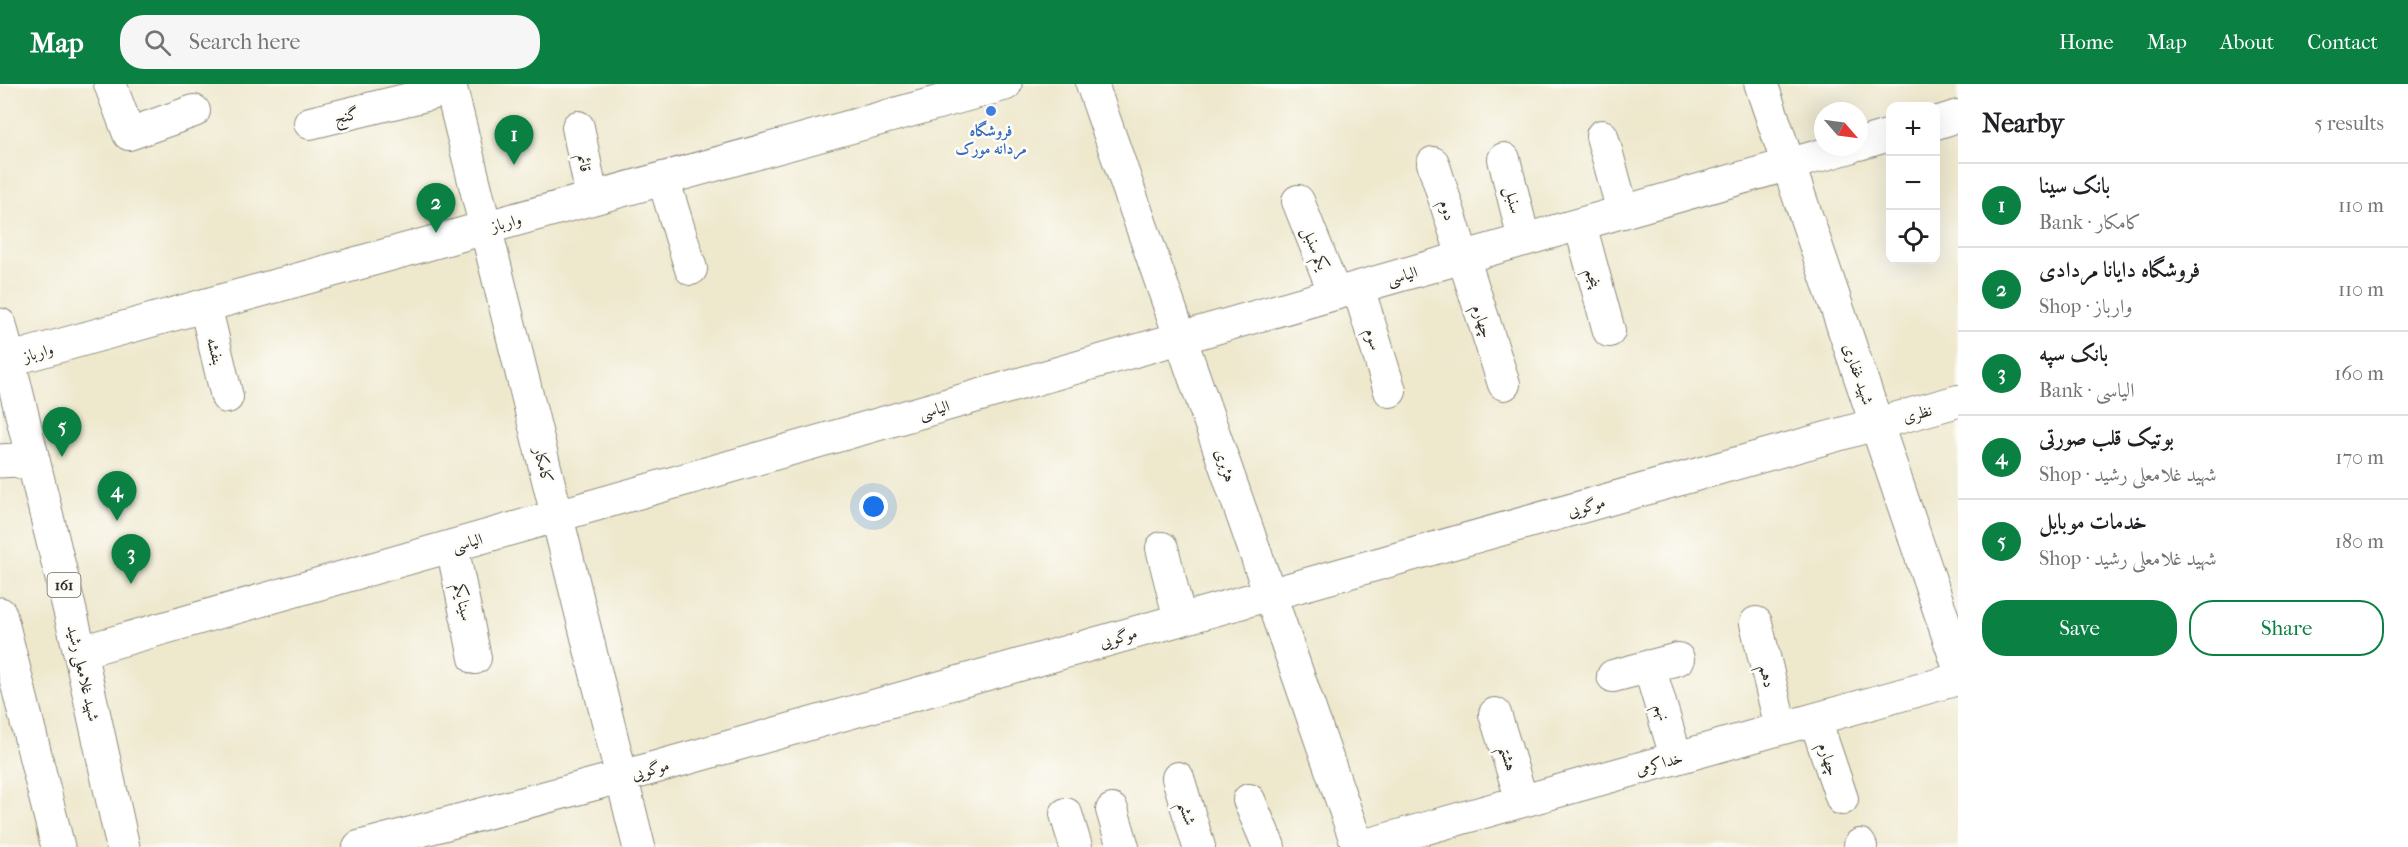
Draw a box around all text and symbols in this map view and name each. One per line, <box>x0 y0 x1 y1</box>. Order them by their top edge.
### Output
search box <box>120 15 540 69</box>
text: Map <box>30 26 84 59</box>
icon: search <box>141 26 174 59</box>
text: Search here <box>189 29 300 55</box>
text: Home <box>2059 30 2114 54</box>
text: Map <box>2147 30 2187 54</box>
text: About <box>2220 30 2274 54</box>
text: Contact <box>2307 30 2378 54</box>
north arrow <box>1814 102 1868 156</box>
map controls <box>1886 102 1940 264</box>
button: + <box>1886 102 1940 156</box>
street label: گنج <box>332 103 362 133</box>
marker: فروشگاه مردانه مورک <box>984 104 998 118</box>
text: Nearby <box>1982 108 2064 139</box>
text: 5 results <box>2314 112 2384 135</box>
pin: 1 <box>494 116 534 165</box>
place label: فروشگاه مردانه مورک <box>955 120 1027 160</box>
street label: قائم <box>569 153 596 175</box>
button: − <box>1886 156 1940 210</box>
text: بانک سینا <box>2039 173 2110 199</box>
pin: 2 <box>416 184 456 233</box>
street label: سنبل <box>1499 185 1526 216</box>
text: 1 <box>1998 194 2005 217</box>
text: 110 m <box>2338 194 2384 217</box>
street label: دوم <box>1431 197 1460 224</box>
street label: وارباز <box>487 209 523 236</box>
button: locate <box>1886 210 1940 264</box>
text: Bank · کامکار <box>2039 211 2141 234</box>
street label: یکم سنبل <box>1293 224 1333 276</box>
text: فروشگاه دایانا مردادی <box>2039 257 2200 283</box>
street label: الیاسی <box>1385 262 1420 291</box>
street label: پنجم <box>1576 266 1606 293</box>
text: 2 <box>1996 278 2007 301</box>
text: 110 m <box>2338 278 2384 301</box>
text: Shop · وارباز <box>2039 295 2132 318</box>
street label: چهارم <box>1463 302 1497 342</box>
street label: سوم <box>1356 326 1386 354</box>
street label: بنفشه <box>202 335 228 367</box>
street label: وارباز <box>19 339 56 366</box>
street label: شهید غفاری <box>1838 341 1878 408</box>
text: بانک سپه <box>2039 341 2108 367</box>
text: 3 <box>1997 362 2006 385</box>
text: 160 m <box>2334 362 2384 385</box>
text: Bank · الیاسی <box>2039 379 2135 402</box>
street label: الیاسی <box>917 396 952 425</box>
street label: نظری <box>1900 400 1934 428</box>
pin: 5 <box>42 408 82 457</box>
text: بوتیک قلب صورتی <box>2039 425 2174 451</box>
street label: کامکار <box>529 443 557 485</box>
street label: هژبری <box>1210 446 1240 485</box>
text: 4 <box>1996 446 2007 469</box>
text: 170 m <box>2335 446 2384 469</box>
text: Shop · شهید غلامعلی رشید <box>2039 463 2217 486</box>
pin: 4 <box>98 472 136 521</box>
your location <box>859 492 888 521</box>
street label: موگویی <box>1565 492 1608 522</box>
text: خدمات موبایل <box>2039 509 2147 535</box>
street label: الیاسی <box>450 529 485 558</box>
text: 5 <box>1997 530 2006 553</box>
text: 180 m <box>2335 530 2384 553</box>
pin: 3 <box>112 534 150 584</box>
text: Shop · شهید غلامعلی رشید <box>2039 547 2217 570</box>
road number: 161 <box>48 573 80 597</box>
street label: سینا یکم <box>444 581 477 624</box>
button: Save <box>1982 600 2177 656</box>
button: Share <box>2189 600 2384 656</box>
street label: شهید غلامعلی رشید <box>61 623 104 723</box>
street label: موگویی <box>1097 623 1140 653</box>
street label: دهم <box>1750 663 1779 691</box>
street label: نهم <box>1645 701 1674 725</box>
street label: چهارم <box>1809 740 1843 780</box>
street label: هشتم <box>1489 743 1521 775</box>
street label: خداکرمی <box>1633 748 1685 780</box>
street label: موگویی <box>629 755 672 785</box>
street label: ششم <box>1168 799 1200 830</box>

